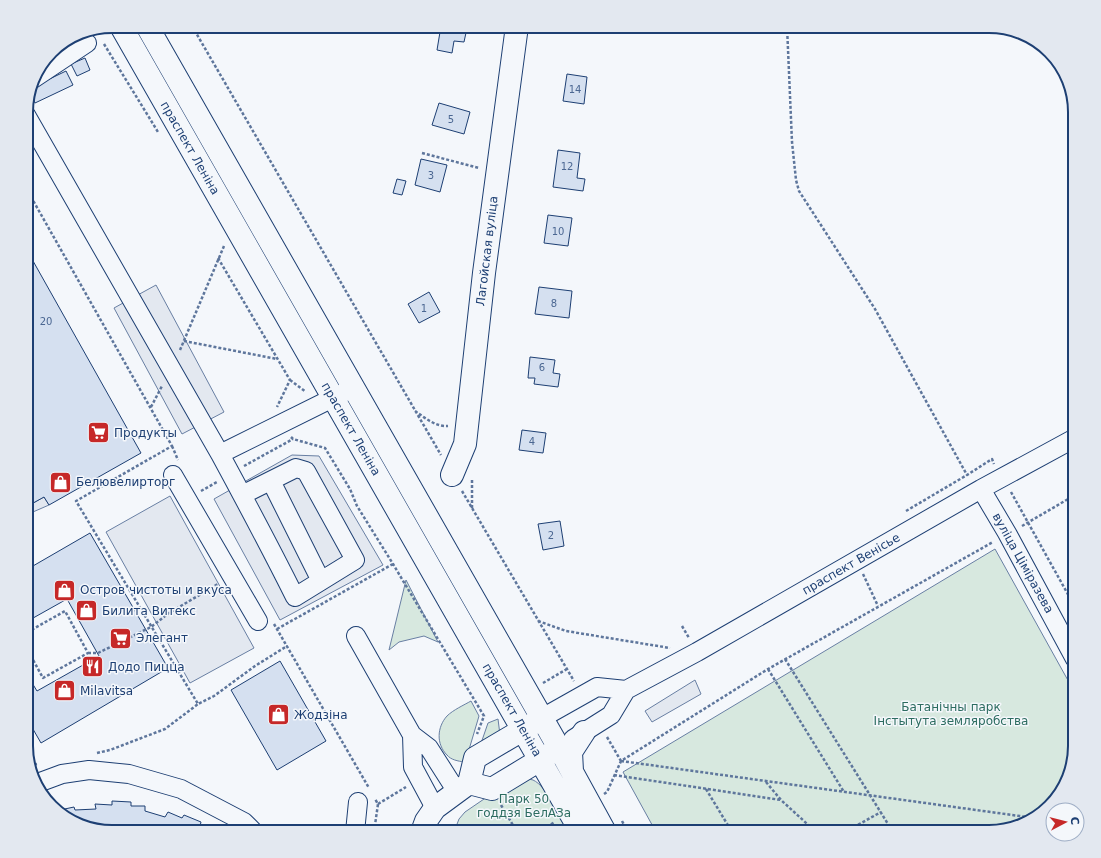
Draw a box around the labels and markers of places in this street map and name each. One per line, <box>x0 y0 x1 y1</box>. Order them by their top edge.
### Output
supermarket icon: Продукты <box>85 420 111 446</box>
place label: Продукты <box>114 426 177 440</box>
shop icon: Белювелирторг <box>48 469 74 495</box>
place label: Белювелирторг <box>76 475 175 489</box>
shop icon: Остров чистоты и вкуса <box>51 577 77 603</box>
place label: Остров чистоты и вкуса <box>80 583 232 597</box>
shop icon: Билита Витекс <box>73 598 99 624</box>
place label: Билита Витекс <box>102 604 196 618</box>
supermarket icon: Элегант <box>107 625 133 651</box>
place label: Элегант <box>136 631 188 645</box>
restaurant icon: Додо Пицца <box>80 654 106 680</box>
place label: Додо Пицца <box>108 660 185 674</box>
shop icon: Milavitsa <box>51 678 77 704</box>
place label: Milavitsa <box>80 684 133 698</box>
shop icon: Жодзіна <box>266 702 292 728</box>
place label: Жодзіна <box>294 708 347 722</box>

